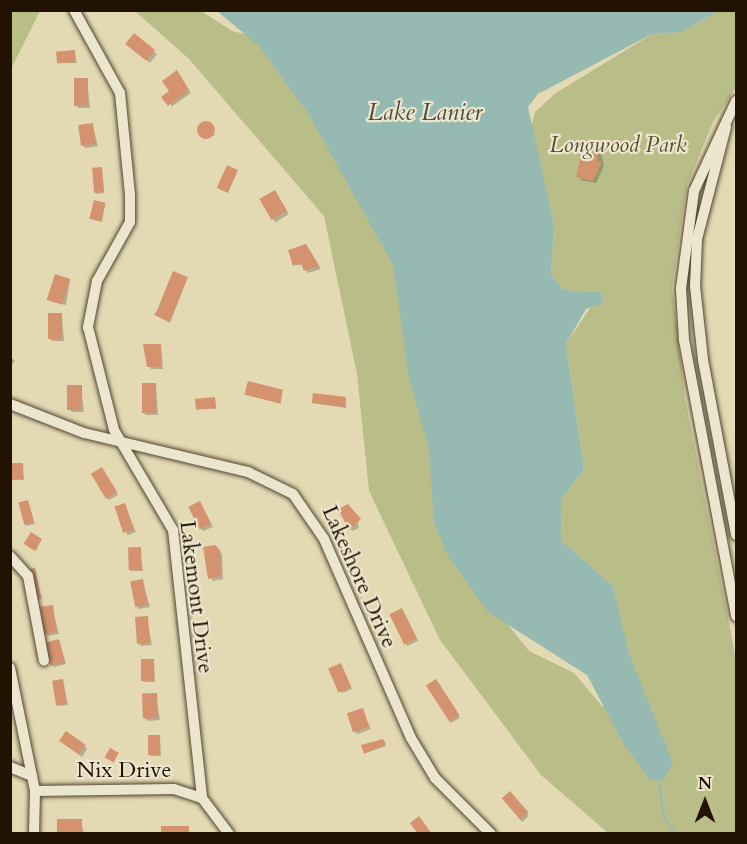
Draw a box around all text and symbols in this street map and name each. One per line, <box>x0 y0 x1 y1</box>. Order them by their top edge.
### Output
water label: Lake Lanier <box>368 99 482 127</box>
park label: Longwood Park <box>549 133 687 159</box>
street label: Lakeshore Drive <box>316 502 402 652</box>
street label: Lakemont Drive <box>174 519 218 675</box>
street label: Nix Drive <box>77 758 171 784</box>
north arrow <box>675 772 735 832</box>
text: N <box>698 773 712 795</box>

